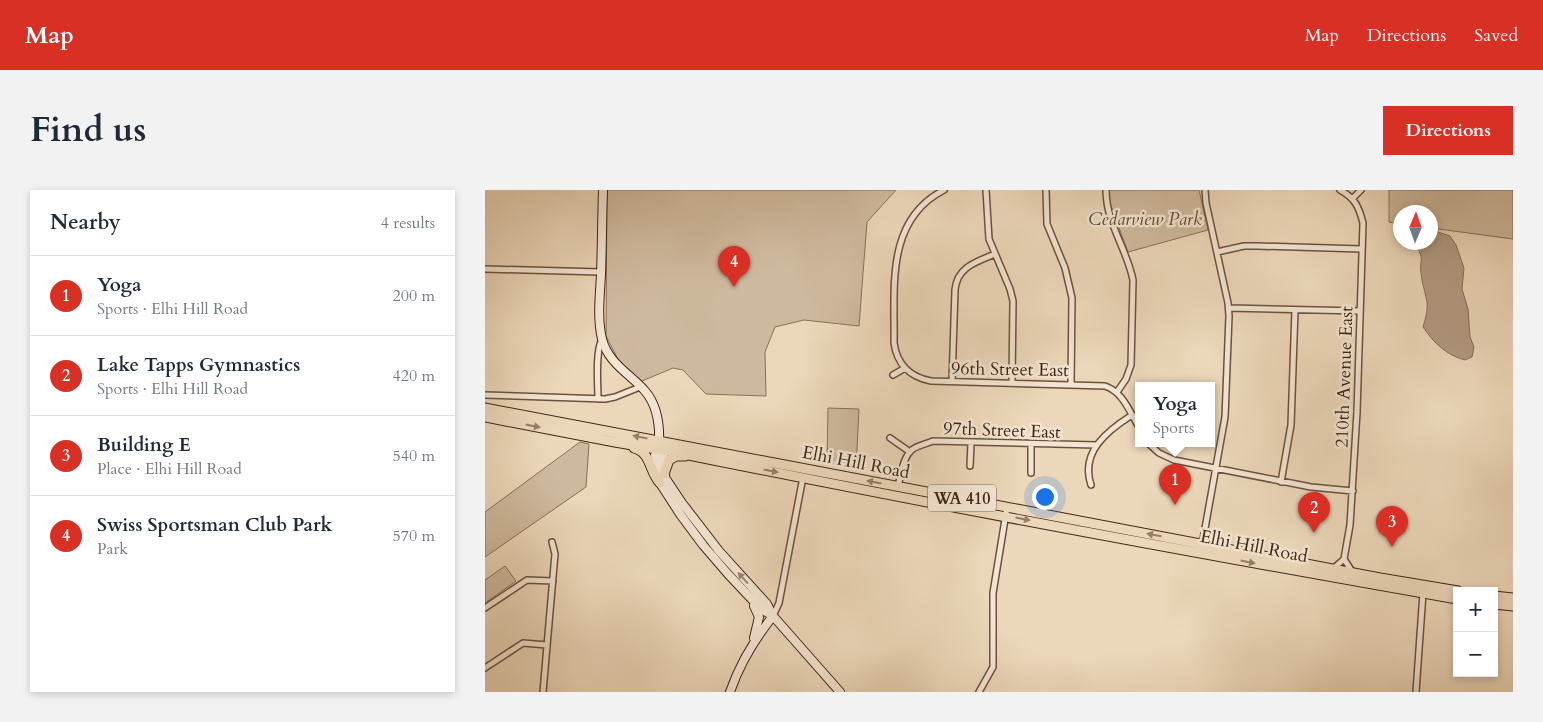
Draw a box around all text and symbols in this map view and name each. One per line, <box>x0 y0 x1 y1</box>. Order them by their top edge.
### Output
text: Map <box>25 19 74 52</box>
text: Map <box>1305 23 1339 48</box>
text: Directions <box>1367 23 1446 48</box>
text: Saved <box>1474 23 1518 48</box>
text: Find us <box>30 106 146 154</box>
button: Directions <box>1383 106 1513 155</box>
north arrow <box>1393 205 1438 250</box>
park label: Cedarview Park <box>1088 207 1202 232</box>
text: Nearby <box>50 208 121 237</box>
text: 4 results <box>381 212 435 234</box>
pin: 4 <box>718 246 750 287</box>
text: Yoga <box>97 272 141 298</box>
text: 1 <box>62 285 70 307</box>
text: 200 m <box>393 285 435 307</box>
text: Sports · Elhi Hill Road <box>97 298 248 320</box>
street label: 210th Avenue East <box>1330 305 1359 448</box>
text: Lake Tapps Gymnastics <box>97 352 300 378</box>
street label: 96th Street East <box>951 356 1069 383</box>
text: 2 <box>62 365 70 387</box>
text: 420 m <box>393 365 435 387</box>
text: Sports · Elhi Hill Road <box>97 378 248 400</box>
popup <box>1135 382 1215 447</box>
text: Yoga <box>1153 391 1197 417</box>
street label: 97th Street East <box>943 416 1061 445</box>
text: Sports <box>1153 417 1194 439</box>
one-way arrow <box>525 422 541 430</box>
text: Building E <box>97 432 191 458</box>
one-way arrow <box>632 433 648 441</box>
street label: Elhi Hill Road <box>800 440 912 485</box>
text: 3 <box>62 445 70 467</box>
text: 540 m <box>393 445 435 467</box>
text: Place · Elhi Hill Road <box>97 458 242 480</box>
pin: 1 <box>1159 464 1191 505</box>
one-way arrow <box>763 467 779 475</box>
one-way arrow <box>865 477 881 485</box>
road number: WA 410 <box>928 484 996 512</box>
your location <box>1032 484 1058 510</box>
pin: 2 <box>1298 492 1330 533</box>
pin: 3 <box>1376 506 1408 547</box>
text: Swiss Sportsman Club Park <box>97 512 332 538</box>
one-way arrow <box>1015 516 1031 524</box>
street label: Elhi Hill Road <box>1198 524 1310 569</box>
text: 4 <box>62 525 70 547</box>
text: 570 m <box>393 525 435 547</box>
one-way arrow <box>1146 530 1162 538</box>
text: Park <box>97 538 128 560</box>
one-way arrow <box>1240 558 1256 566</box>
one-way arrow <box>738 571 749 584</box>
map controls <box>1453 587 1498 677</box>
button: + <box>1453 587 1498 632</box>
button: − <box>1453 632 1498 677</box>

